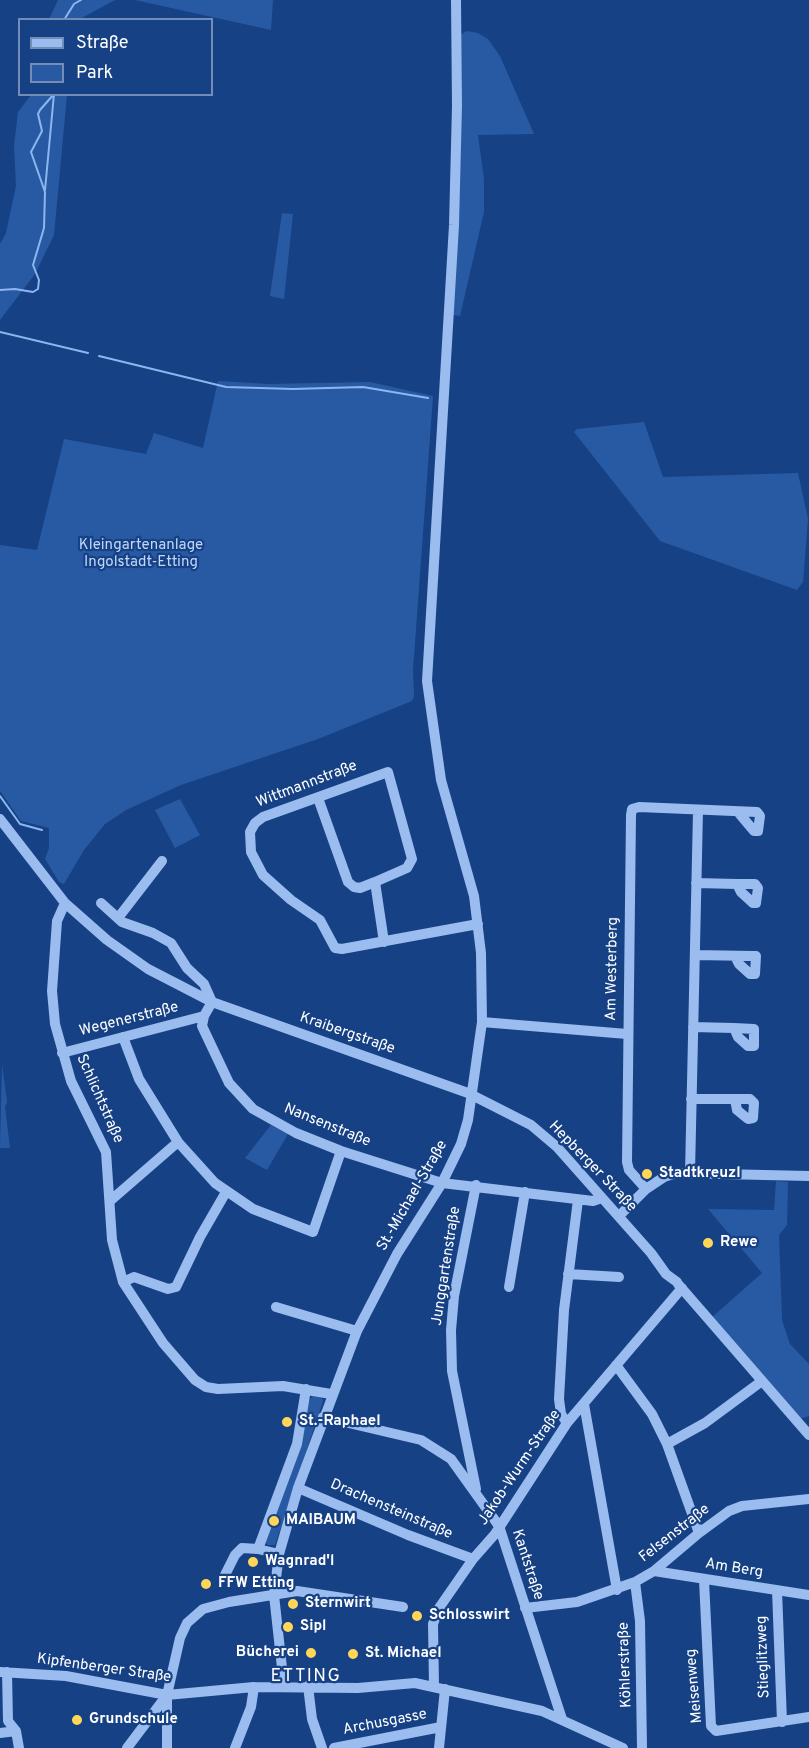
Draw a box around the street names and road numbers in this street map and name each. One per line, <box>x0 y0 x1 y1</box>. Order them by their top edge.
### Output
street label: Wittmannstraße <box>254 757 360 813</box>
street label: Am Westerberg <box>603 917 623 1021</box>
street label: Wegenerstraße <box>78 999 180 1041</box>
street label: Kraibergstraße <box>297 1009 397 1059</box>
street label: Schlichtstraße <box>71 1052 127 1146</box>
street label: Nansenstraße <box>281 1100 373 1152</box>
street label: Hepberger Straße <box>544 1118 640 1216</box>
street label: St.-Michael-Straße <box>374 1137 452 1255</box>
street label: Junggartenstraße <box>429 1205 465 1327</box>
street label: Jakob-Wurm-Straße <box>475 1407 565 1529</box>
street label: Drachensteinstraße <box>327 1476 455 1544</box>
street label: Felsenstraße <box>636 1501 714 1567</box>
street label: Kantstraße <box>507 1527 547 1603</box>
street label: Am Berg <box>704 1556 764 1582</box>
street label: Stieglitzweg <box>754 1615 774 1699</box>
street label: Köhlerstraße <box>616 1622 636 1708</box>
street label: Meisenweg <box>683 1648 707 1724</box>
street label: Kipfenberger Straße <box>36 1651 172 1687</box>
street label: Archusgasse <box>341 1706 429 1740</box>

